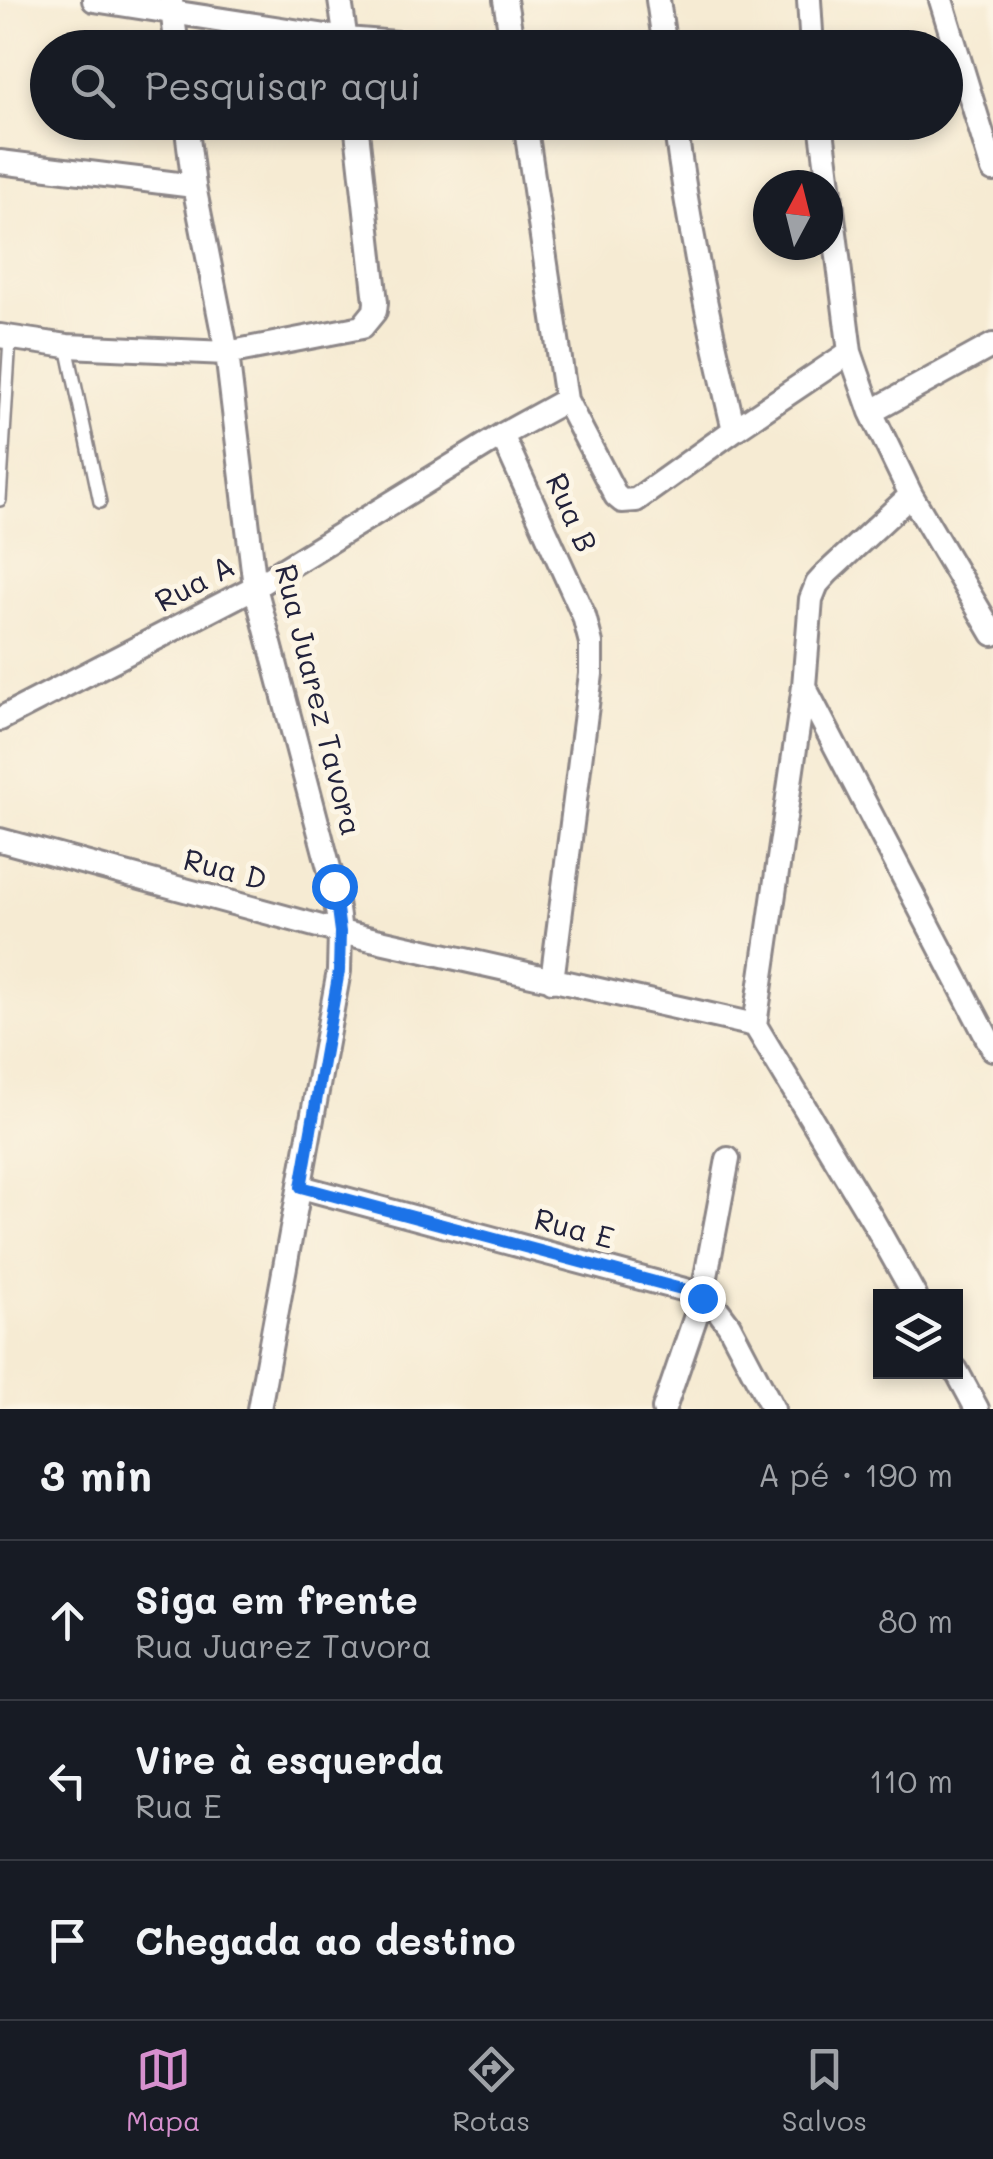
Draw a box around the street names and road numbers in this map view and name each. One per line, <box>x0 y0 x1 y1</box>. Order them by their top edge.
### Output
street label: Rua B <box>538 466 608 558</box>
street label: Rua A <box>147 545 241 620</box>
street label: Rua Juarez Tavora <box>267 560 373 839</box>
street label: Rua D <box>180 838 272 898</box>
street label: Rua E <box>530 1197 619 1257</box>

